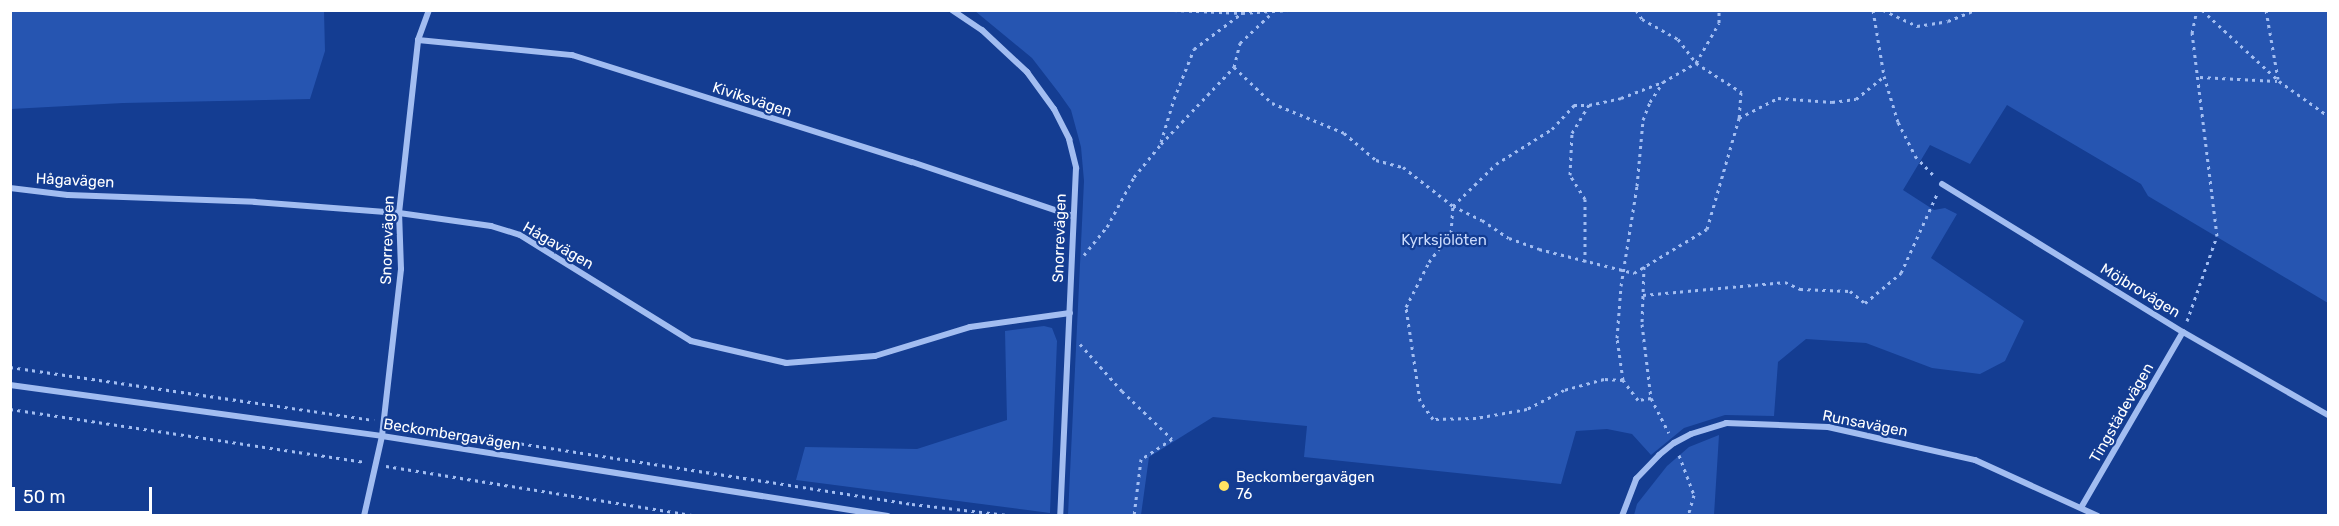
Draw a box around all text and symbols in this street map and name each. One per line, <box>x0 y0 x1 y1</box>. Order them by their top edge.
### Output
street label: Kiviksvägen <box>710 79 794 121</box>
street label: Hågavägen <box>35 170 115 192</box>
street label: Snorrevägen <box>1049 193 1071 283</box>
street label: Snorrevägen <box>377 195 399 285</box>
street label: Hågavägen <box>519 219 597 273</box>
park label: Kyrksjölöten <box>1401 232 1487 250</box>
street label: Möjbrovägen <box>2097 260 2183 322</box>
street label: Tingstädevägen <box>2086 360 2158 466</box>
street label: Runsavägen <box>1821 407 1909 441</box>
street label: Beckombergavägen <box>382 415 522 455</box>
place label: Beckombergavägen 76 <box>1236 468 1375 503</box>
scale bar <box>15 475 154 513</box>
marker: Beckombergavägen 76 <box>1217 479 1231 493</box>
text: 50 m <box>23 486 66 508</box>

